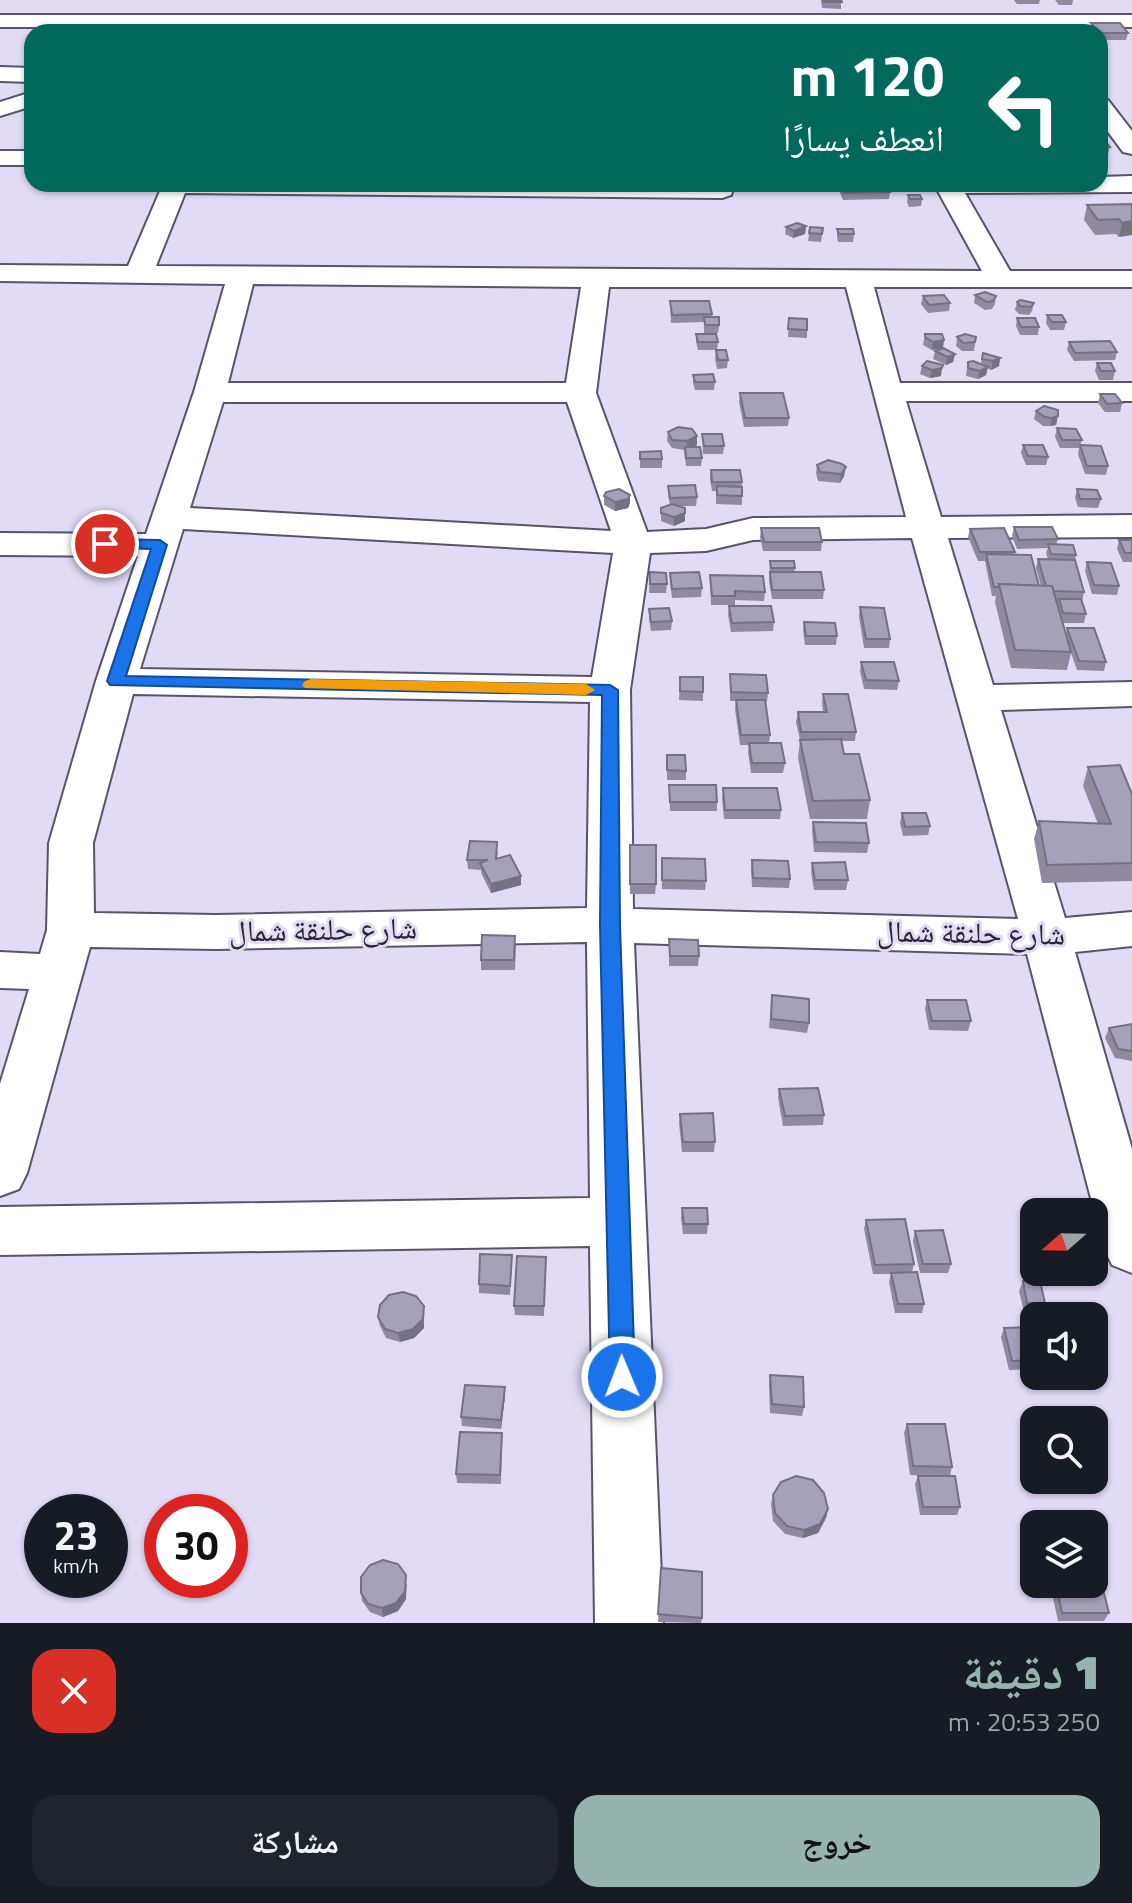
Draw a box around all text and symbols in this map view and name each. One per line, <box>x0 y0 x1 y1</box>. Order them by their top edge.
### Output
text: 120 m <box>791 33 944 118</box>
icon: left <box>972 56 1076 160</box>
text: انعطف يسارًا <box>783 110 944 165</box>
pin <box>71 510 139 578</box>
icon: arrive <box>83 522 127 566</box>
street label: شارع حلنقة شمال <box>229 904 417 954</box>
street label: شارع حلنقة شمال <box>877 907 1065 957</box>
north arrow <box>1020 1198 1108 1286</box>
map controls <box>1020 1198 1108 1598</box>
button: sound <box>1020 1302 1108 1390</box>
position arrow <box>580 1335 664 1419</box>
button: search <box>1020 1406 1108 1494</box>
speed limit sign: 30 <box>144 1494 248 1598</box>
text: 23 <box>54 1505 98 1566</box>
button: layers <box>1020 1510 1108 1598</box>
text: km/h <box>53 1550 99 1581</box>
text: 1 دقيقة <box>962 1635 1100 1708</box>
button: close <box>32 1649 116 1733</box>
text: 250 m · 20:53 <box>948 1702 1100 1741</box>
button: مشاركة <box>32 1795 558 1887</box>
button: خروج <box>574 1795 1100 1887</box>

